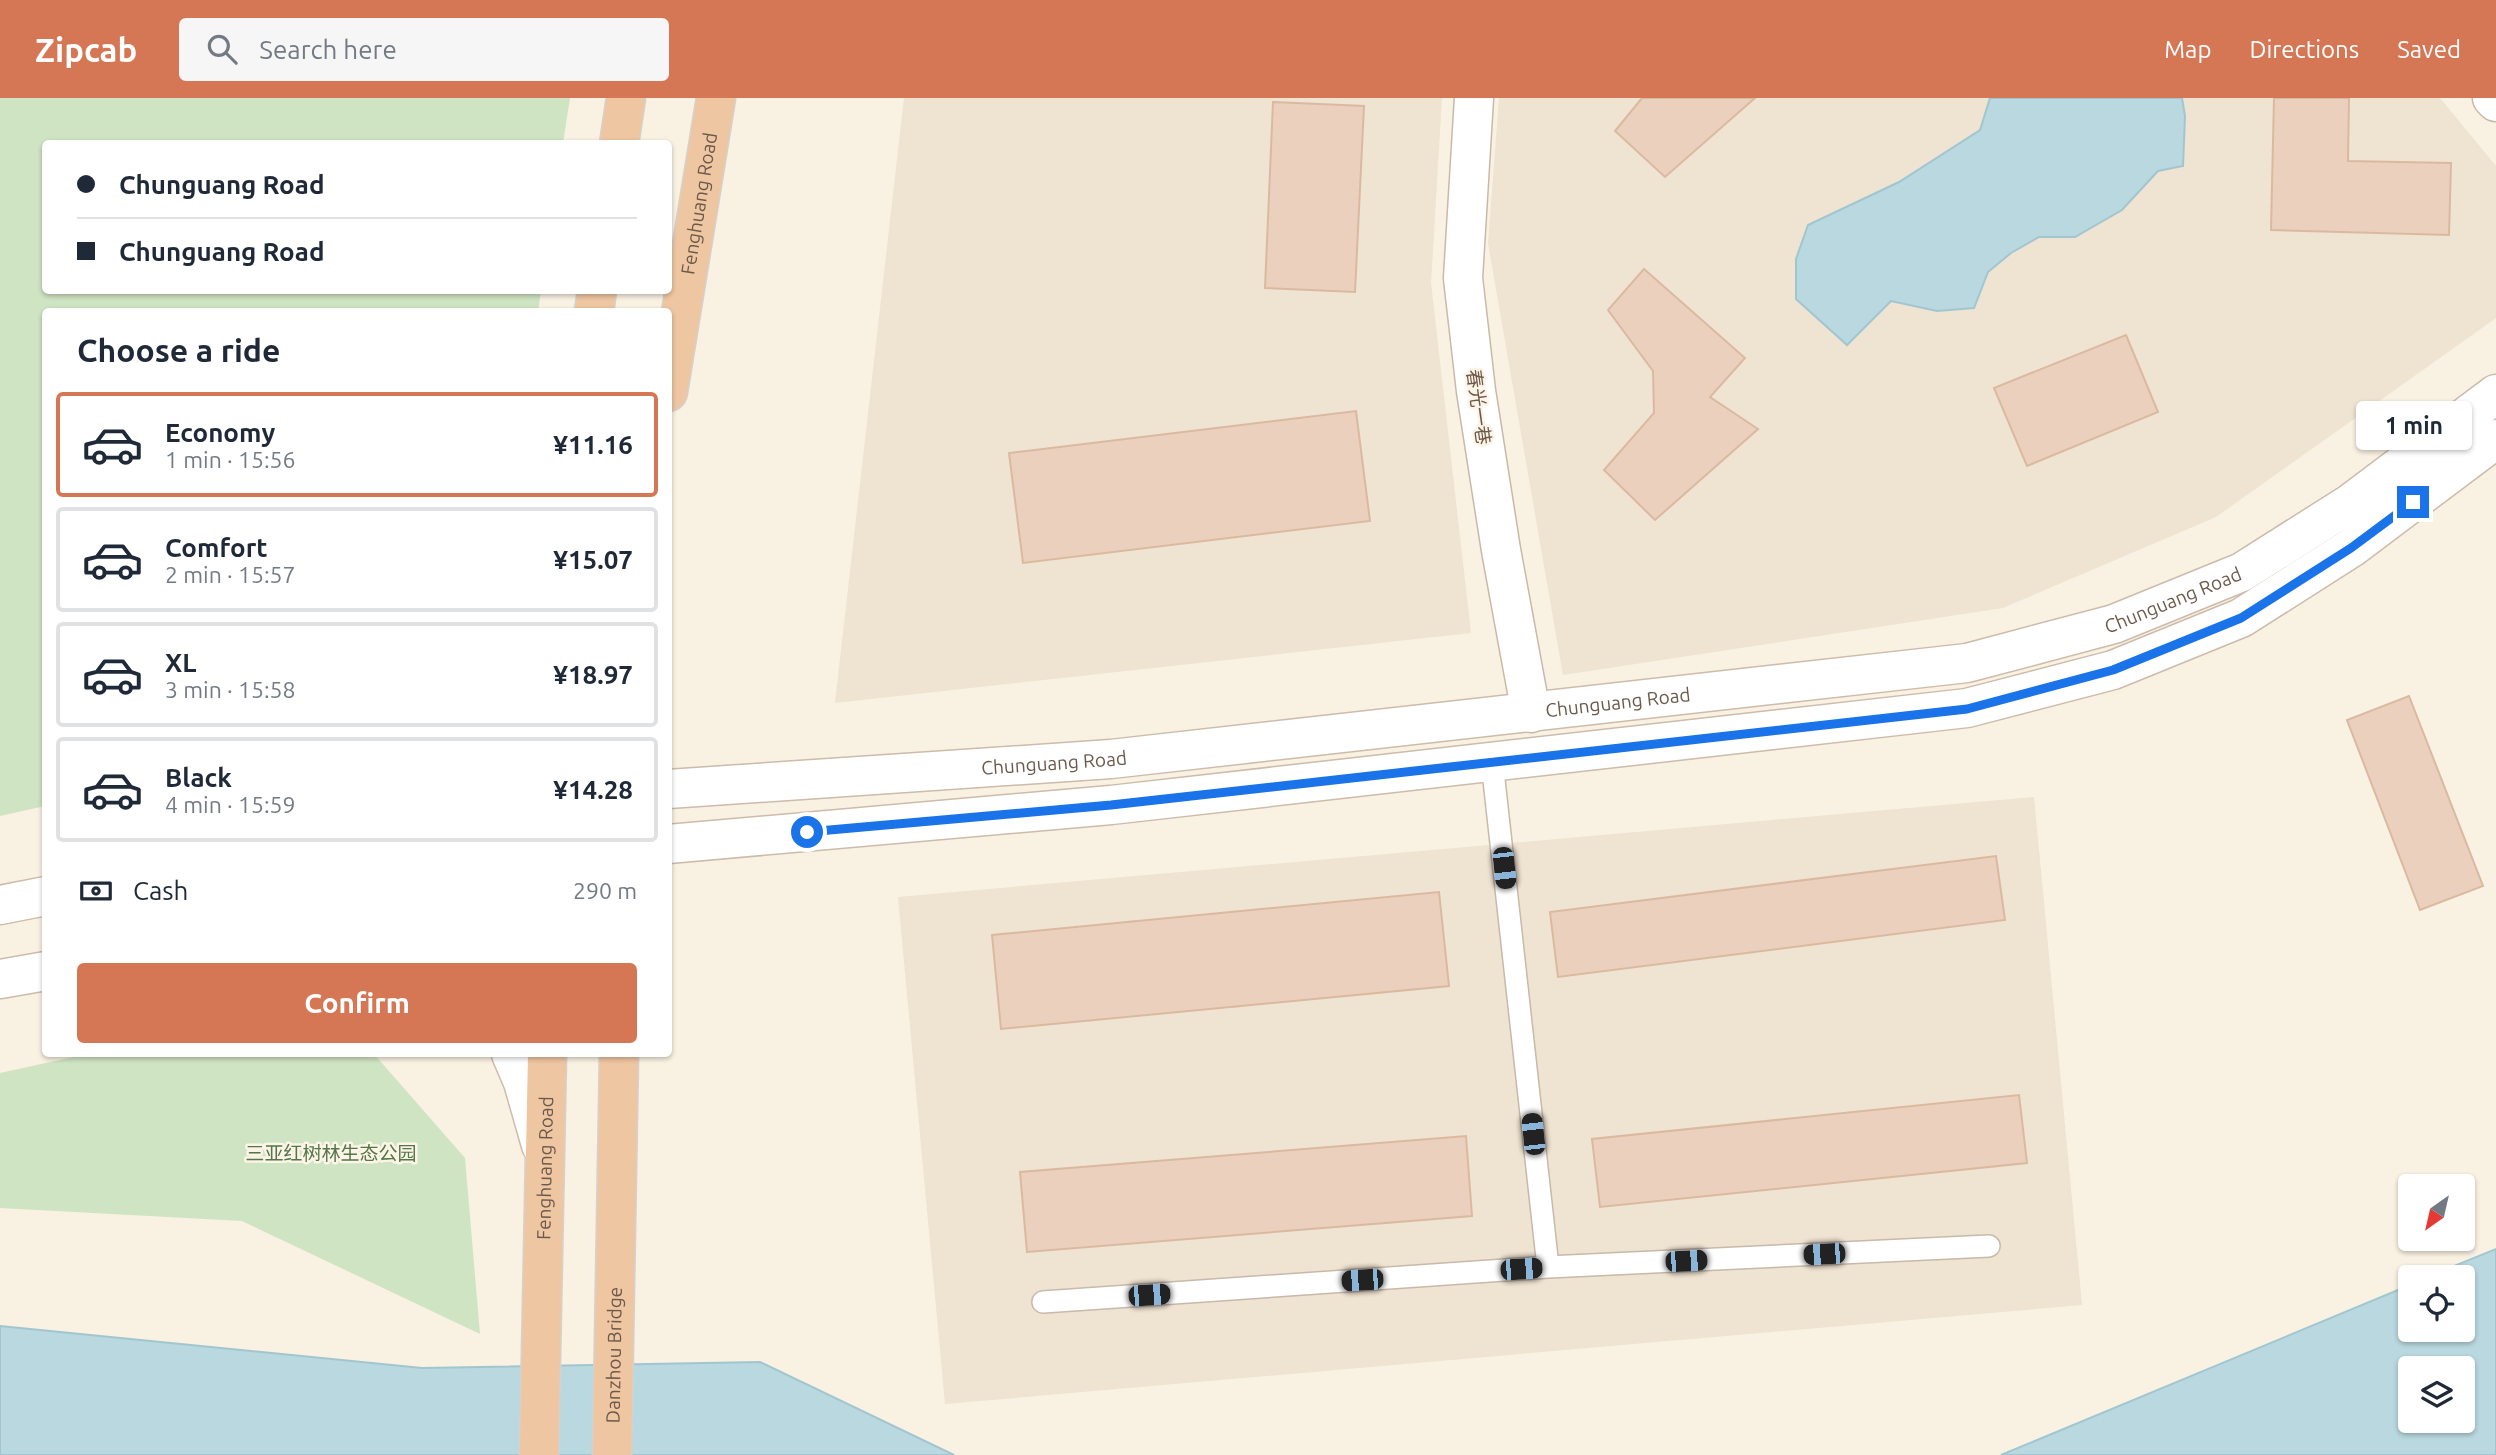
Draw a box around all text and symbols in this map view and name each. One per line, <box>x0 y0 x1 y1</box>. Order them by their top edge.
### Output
search box <box>179 18 669 81</box>
icon: search <box>203 30 241 68</box>
text: Zipcab <box>35 31 137 68</box>
text: Search here <box>259 35 397 64</box>
text: Map <box>2164 36 2211 63</box>
text: Directions <box>2249 36 2359 63</box>
text: Saved <box>2397 36 2461 63</box>
street label: Fenghuang Road <box>676 131 721 276</box>
text: Chunguang Road <box>119 170 324 199</box>
text: Chunguang Road <box>119 237 324 266</box>
text: Choose a ride <box>77 332 280 368</box>
street label: 春光一巷 <box>1463 368 1495 446</box>
callout: 1 min <box>2355 400 2471 450</box>
icon: car <box>81 413 144 476</box>
text: 1 min <box>2385 413 2443 438</box>
text: Economy <box>165 418 275 447</box>
text: ¥11.16 <box>553 430 633 459</box>
text: 1 min · 15:56 <box>165 447 296 472</box>
route end <box>2397 486 2429 518</box>
icon: car <box>81 528 144 591</box>
text: Comfort <box>165 533 268 562</box>
text: ¥15.07 <box>553 545 633 574</box>
text: 2 min · 15:57 <box>165 562 296 587</box>
street label: Chunguang Road <box>2102 562 2245 637</box>
icon: car <box>81 643 144 706</box>
text: XL <box>165 648 196 677</box>
text: ¥18.97 <box>553 660 633 689</box>
text: 3 min · 15:58 <box>165 677 296 702</box>
street label: Chunguang Road <box>1544 683 1691 721</box>
street label: Chunguang Road <box>981 746 1128 779</box>
icon: car <box>81 758 144 821</box>
text: Black <box>165 763 232 792</box>
text: ¥14.28 <box>553 775 633 804</box>
text: 4 min · 15:59 <box>165 792 296 817</box>
route start <box>791 816 823 848</box>
car <box>1492 846 1517 890</box>
icon: cash <box>77 872 115 910</box>
text: Cash <box>133 876 188 905</box>
text: 290 m <box>573 878 637 903</box>
button: Confirm <box>77 963 637 1043</box>
street label: Fenghuang Road <box>532 1096 557 1240</box>
car <box>1521 1112 1546 1156</box>
park label: 三亚红树林生态公园 <box>245 1142 417 1164</box>
north arrow <box>2398 1174 2474 1251</box>
map controls <box>2398 1174 2475 1433</box>
car <box>1803 1242 1846 1266</box>
car <box>1665 1249 1708 1273</box>
car <box>1500 1257 1543 1281</box>
button: locate <box>2398 1265 2475 1342</box>
car <box>1341 1268 1384 1292</box>
car <box>1128 1283 1171 1307</box>
street label: Danzhou Bridge <box>602 1287 626 1423</box>
button: layers <box>2398 1356 2475 1433</box>

